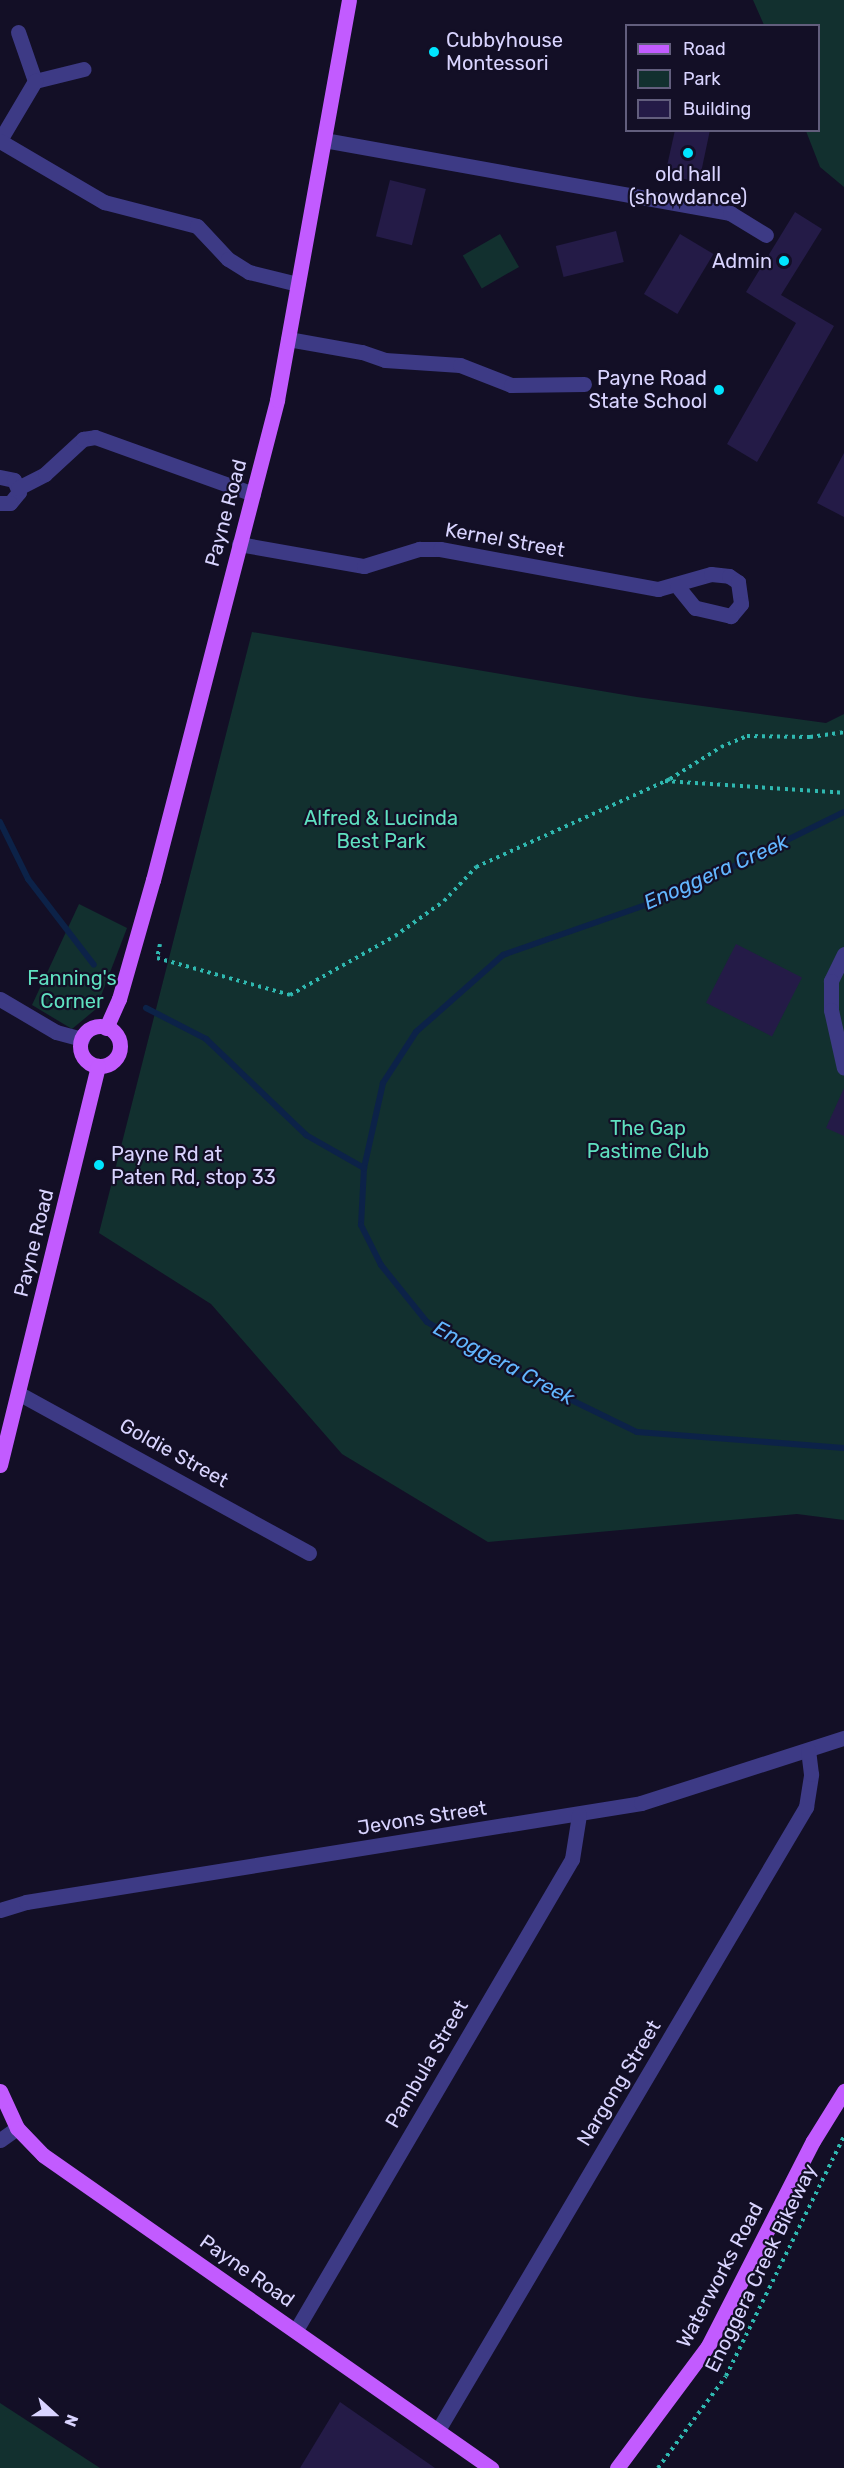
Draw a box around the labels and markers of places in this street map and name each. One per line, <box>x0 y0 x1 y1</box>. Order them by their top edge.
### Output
place label: Cubbyhouse Montessori <box>446 28 563 75</box>
marker: Cubbyhouse Montessori <box>427 45 441 59</box>
marker: old hall (showdance) <box>681 146 695 160</box>
place label: old hall (showdance) <box>629 162 747 209</box>
place label: Admin <box>712 249 772 273</box>
marker: Admin <box>777 254 791 268</box>
place label: Payne Road State School <box>588 366 707 413</box>
marker: Payne Road State School <box>712 383 726 397</box>
place label: Payne Rd at Paten Rd, stop 33 <box>111 1142 276 1189</box>
marker: Payne Rd at Paten Rd, stop 33 <box>92 1158 106 1172</box>

